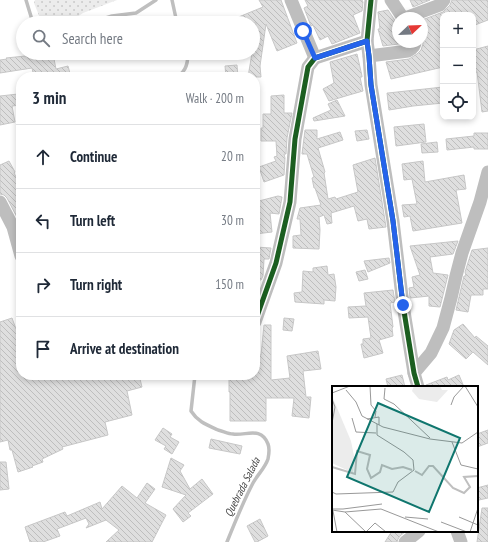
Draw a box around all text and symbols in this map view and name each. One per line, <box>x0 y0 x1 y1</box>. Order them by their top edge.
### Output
north arrow <box>392 12 428 48</box>
map controls <box>440 12 476 120</box>
button: + <box>440 12 476 48</box>
search box <box>16 16 260 60</box>
route start <box>294 22 312 40</box>
icon: search <box>30 27 52 49</box>
text: Search here <box>62 29 123 48</box>
button: − <box>440 48 476 84</box>
button: locate <box>440 84 476 120</box>
text: 3 min <box>32 87 66 109</box>
text: Walk · 200 m <box>186 90 244 107</box>
icon: ahead <box>32 146 54 168</box>
text: Continue <box>70 147 117 166</box>
text: 20 m <box>221 148 244 165</box>
icon: left <box>32 210 54 232</box>
text: Turn left <box>70 211 115 230</box>
text: 30 m <box>221 212 244 229</box>
icon: right <box>32 274 54 296</box>
text: Turn right <box>70 275 122 294</box>
text: 150 m <box>215 276 244 293</box>
route end <box>394 296 412 314</box>
icon: arrive <box>32 338 54 360</box>
text: Arrive at destination <box>70 339 179 358</box>
inset map <box>332 386 478 532</box>
water label: Quebrada Salada <box>221 455 263 519</box>

